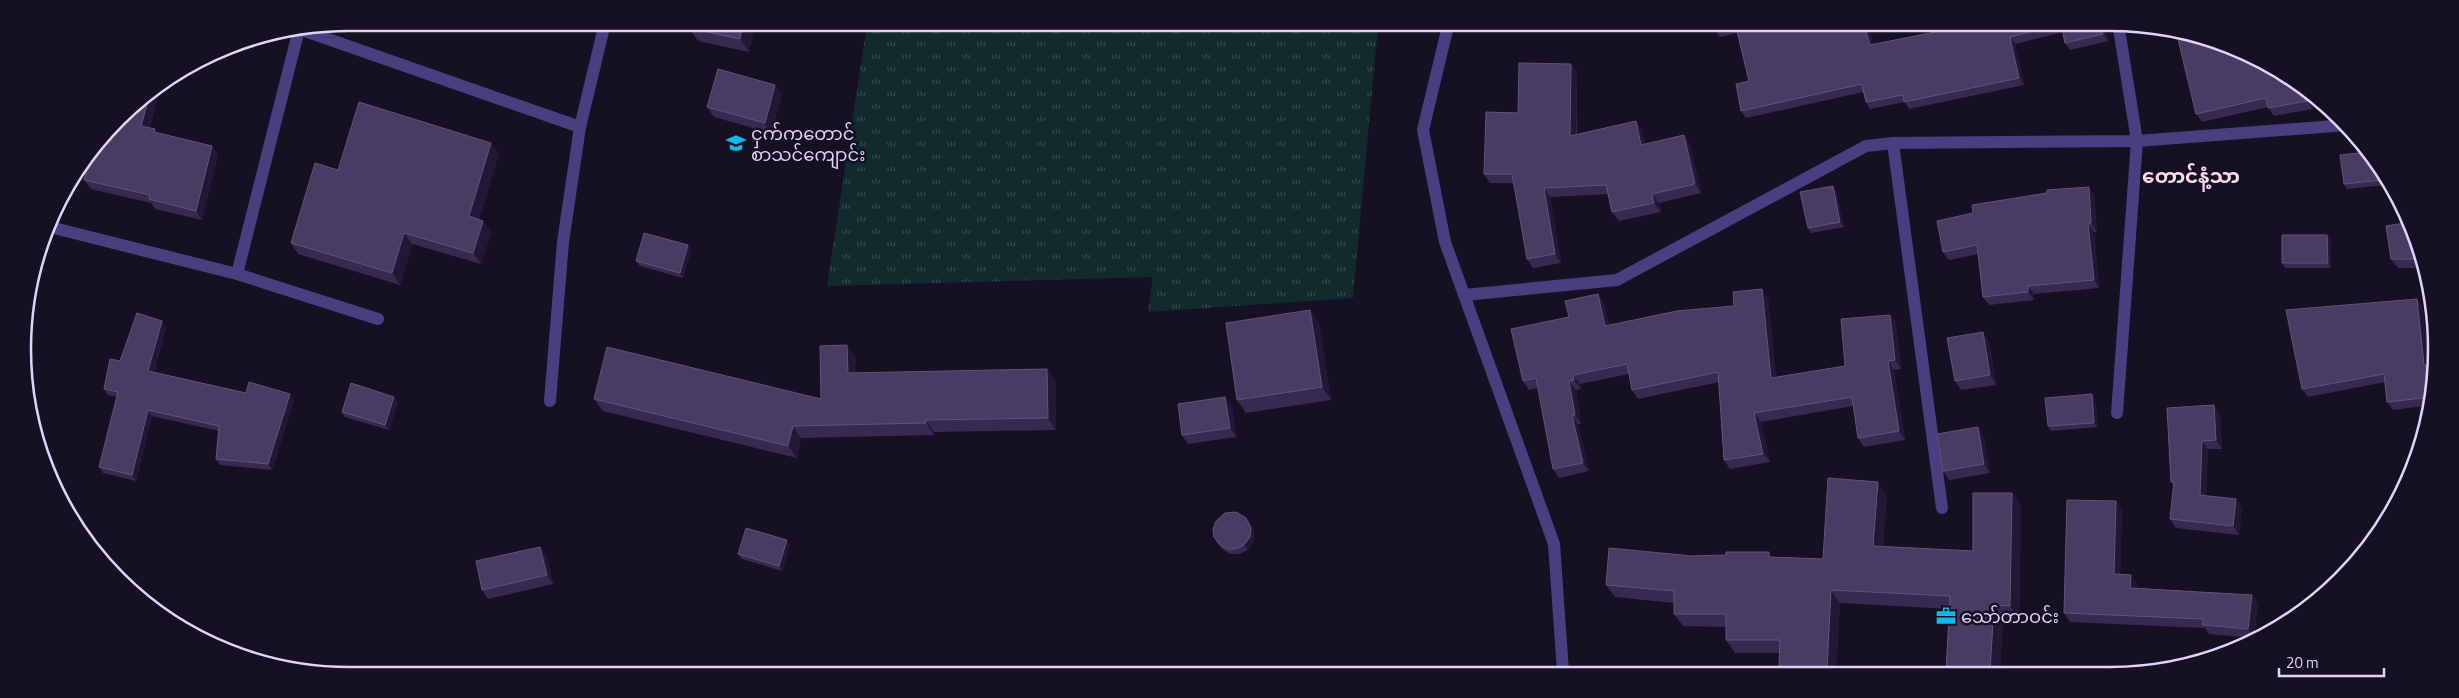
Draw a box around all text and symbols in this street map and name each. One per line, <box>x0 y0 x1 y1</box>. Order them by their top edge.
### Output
place label: ငှက်ကတောင် စာသင်ကျောင်း <box>751 120 865 170</box>
school or university icon: ငှက်ကတောင် စာသင်ကျောင်း <box>725 132 747 154</box>
district label: တောင်နံ့သာ <box>2142 160 2240 192</box>
place label: သော်တာဝင်း <box>1961 603 2059 630</box>
office icon: သော်တာဝင်း <box>1935 605 1957 627</box>
scale bar <box>2279 646 2384 678</box>
text: 20 m <box>2286 651 2319 674</box>

